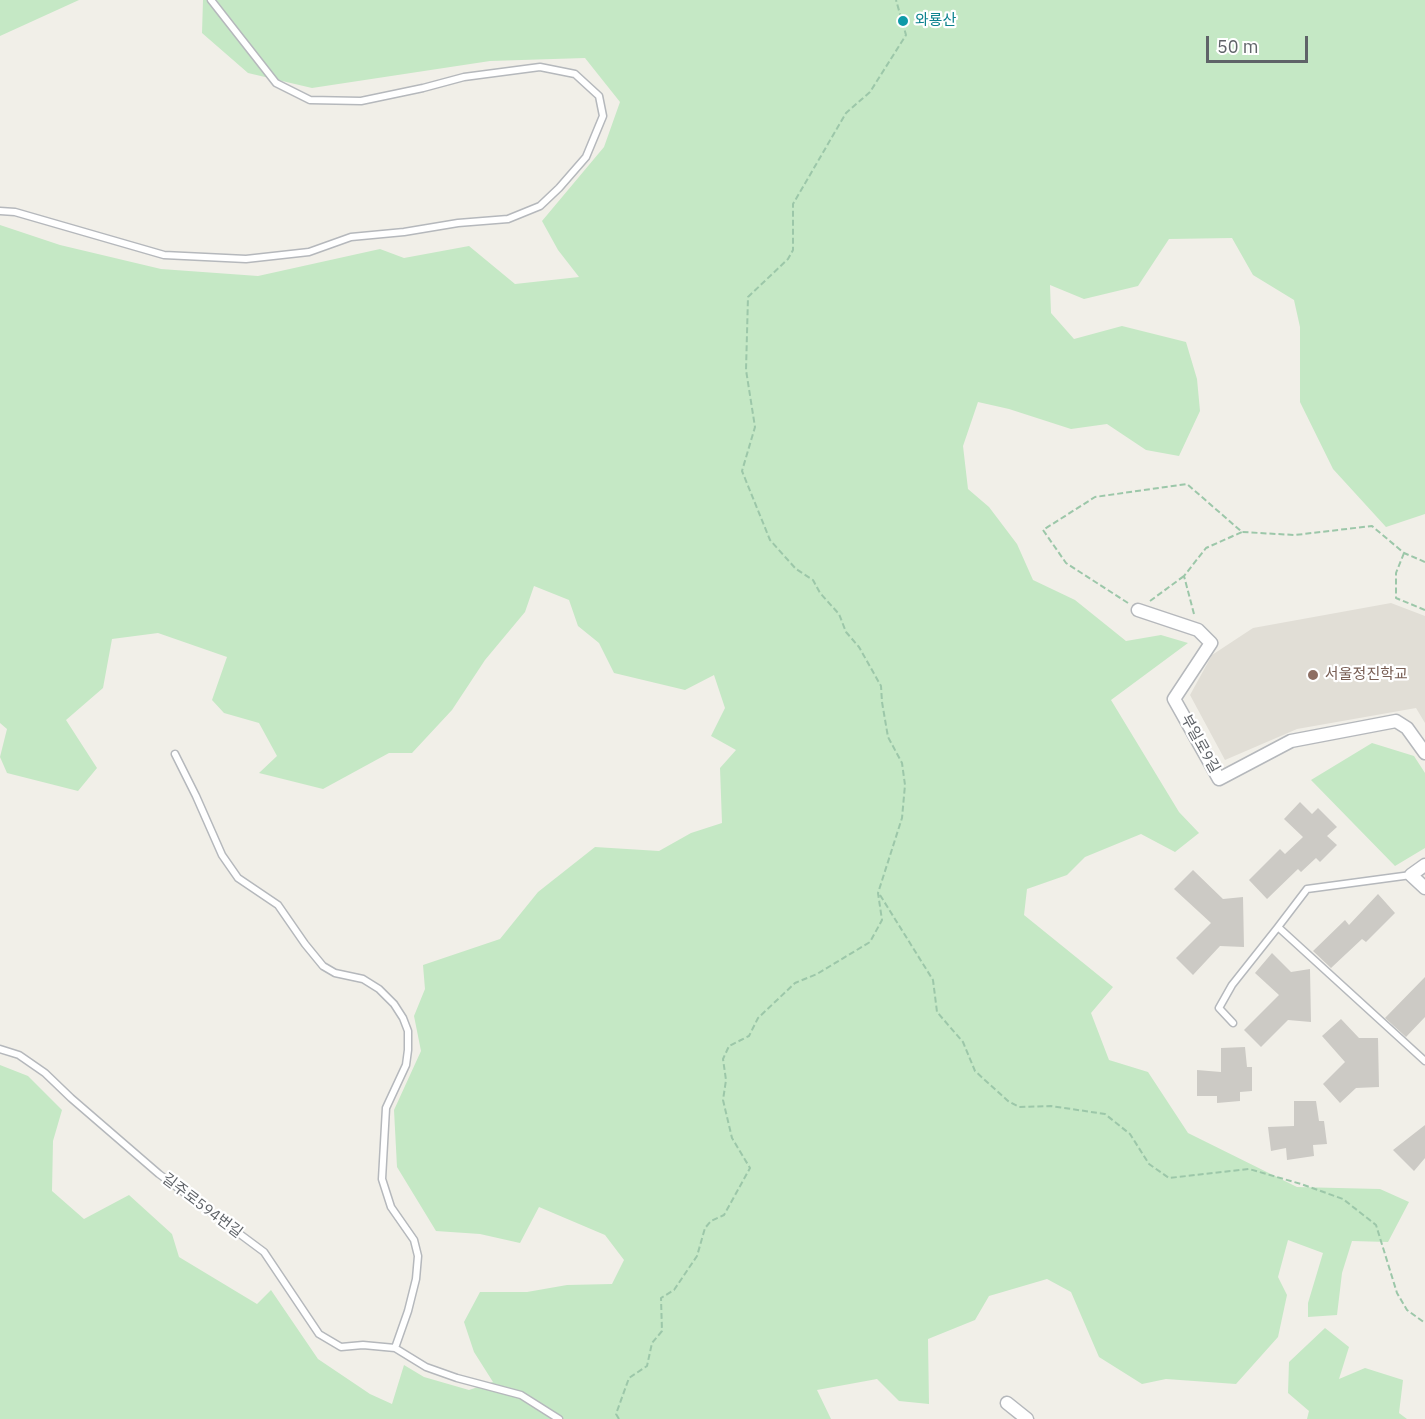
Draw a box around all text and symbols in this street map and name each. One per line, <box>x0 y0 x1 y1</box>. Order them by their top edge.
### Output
place label: 와룡산 <box>915 12 956 30</box>
marker: 와룡산 <box>896 14 910 28</box>
scale bar <box>1209 24 1311 62</box>
text: 50 m <box>1217 35 1259 58</box>
place label: 서울정진학교 <box>1325 666 1408 684</box>
marker: 서울정진학교 <box>1306 668 1320 682</box>
street label: 부일로9길 <box>1177 712 1223 776</box>
street label: 길주로594번길 <box>158 1170 246 1242</box>

